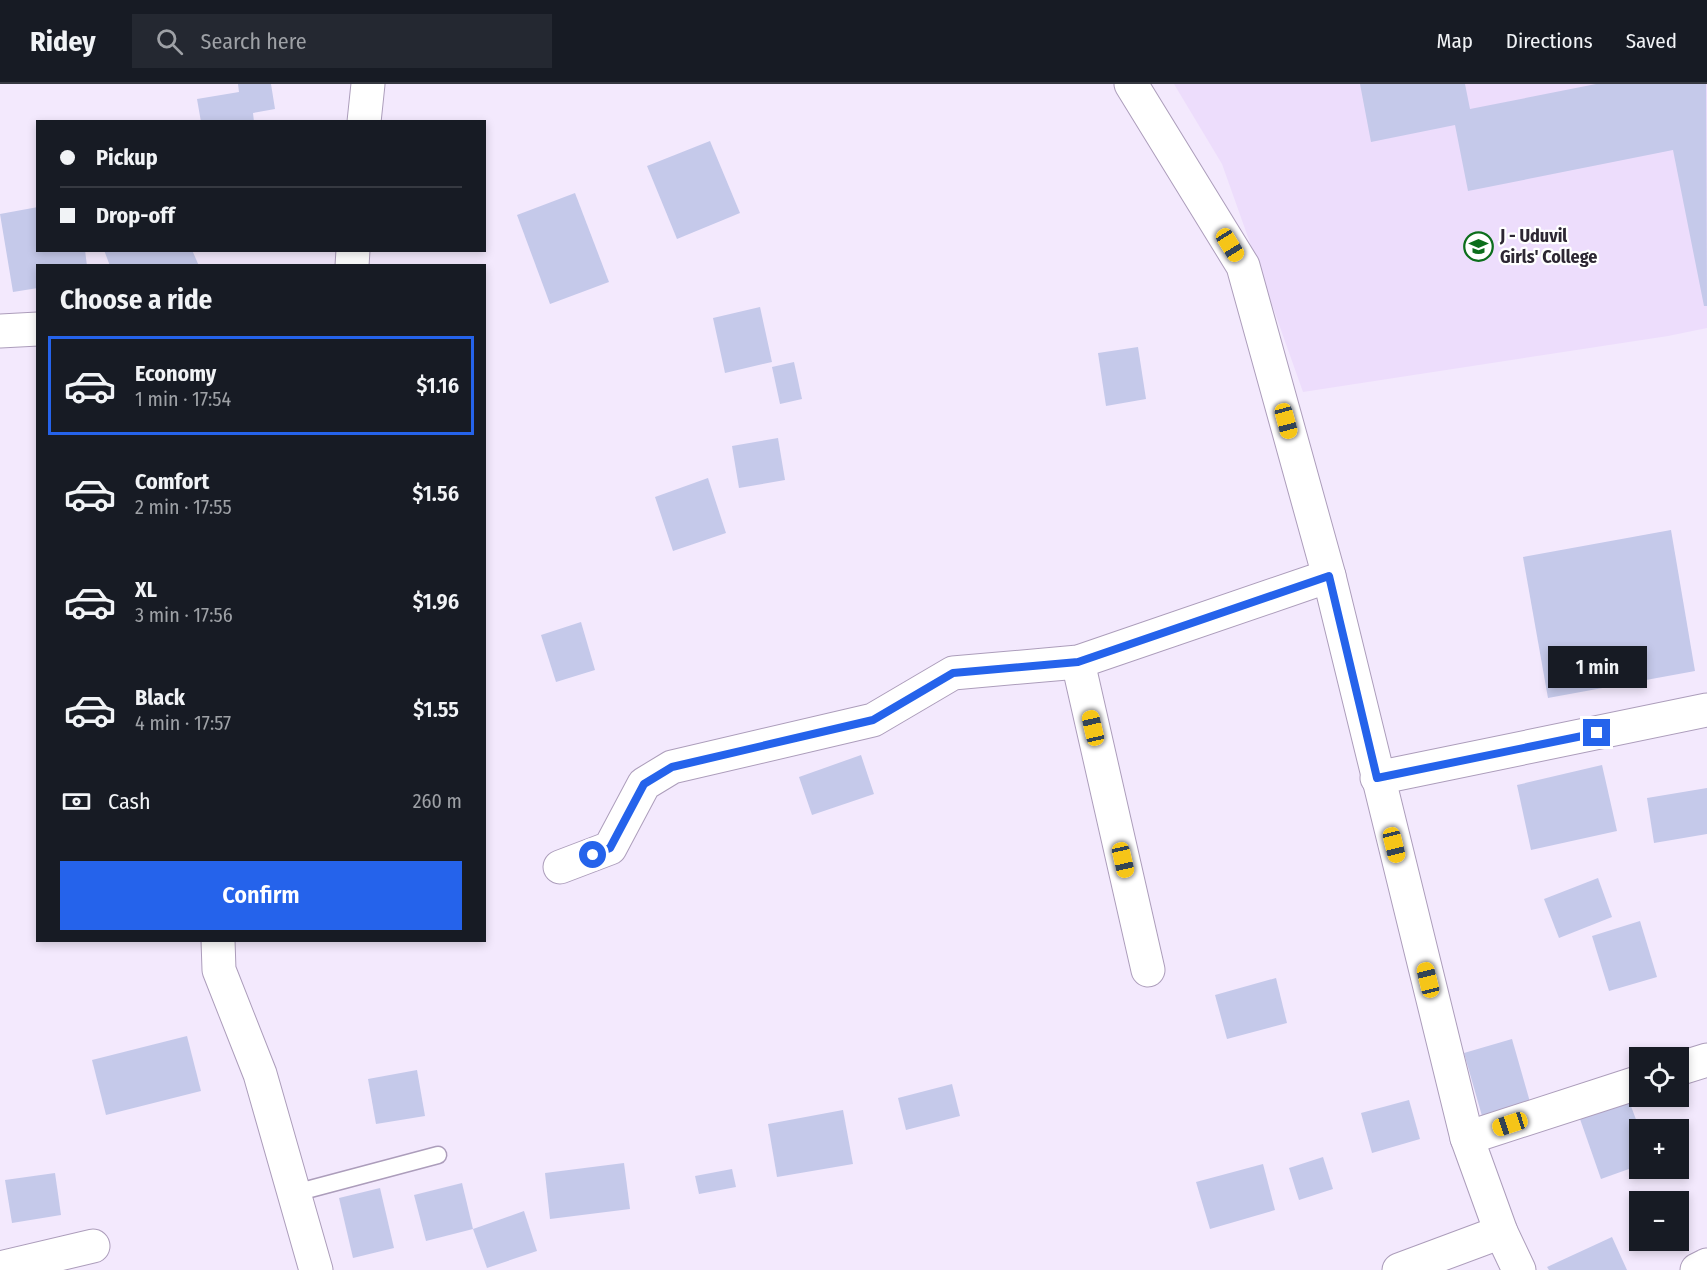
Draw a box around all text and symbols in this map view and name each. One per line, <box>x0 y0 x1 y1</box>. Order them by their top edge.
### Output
search box <box>132 14 552 68</box>
text: Ridey <box>30 25 96 58</box>
icon: search <box>153 25 186 58</box>
text: Search here <box>201 28 307 55</box>
text: Map <box>1436 28 1473 54</box>
text: Directions <box>1506 28 1593 54</box>
text: Saved <box>1626 28 1677 54</box>
text: Pickup <box>96 144 158 171</box>
text: Drop-off <box>96 202 175 229</box>
car <box>1213 225 1247 265</box>
place label: J - Uduvil Girls' College <box>1499 225 1597 268</box>
school or university icon: J - Uduvil Girls' College <box>1463 230 1495 262</box>
text: Choose a ride <box>60 284 212 316</box>
icon: car <box>63 359 117 413</box>
text: Economy <box>135 360 216 387</box>
text: $1.16 <box>416 372 459 399</box>
text: 1 min · 17:54 <box>135 387 231 411</box>
car <box>1273 401 1299 441</box>
icon: car <box>63 467 117 521</box>
text: Comfort <box>135 468 209 495</box>
text: $1.56 <box>413 480 459 507</box>
text: 2 min · 17:55 <box>135 495 232 519</box>
icon: car <box>63 575 117 629</box>
text: XL <box>135 576 157 603</box>
text: $1.96 <box>413 588 459 615</box>
text: 3 min · 17:56 <box>135 603 233 627</box>
callout: 1 min <box>1548 646 1646 688</box>
text: 1 min <box>1576 655 1619 679</box>
icon: car <box>63 683 117 737</box>
text: Black <box>135 684 185 711</box>
text: $1.55 <box>413 696 459 723</box>
car <box>1080 708 1106 748</box>
text: 4 min · 17:57 <box>135 711 231 735</box>
route end <box>1583 719 1610 746</box>
icon: cash <box>60 785 93 818</box>
text: Cash <box>108 788 151 815</box>
text: 260 m <box>413 789 462 813</box>
car <box>1381 825 1407 865</box>
car <box>1110 840 1136 880</box>
route start <box>579 841 606 868</box>
button: Confirm <box>60 861 462 930</box>
car <box>1415 960 1441 1000</box>
map controls <box>1629 1047 1689 1251</box>
button: locate <box>1629 1047 1689 1107</box>
car <box>1490 1110 1530 1138</box>
button: + <box>1629 1119 1689 1179</box>
button: − <box>1629 1191 1689 1251</box>

